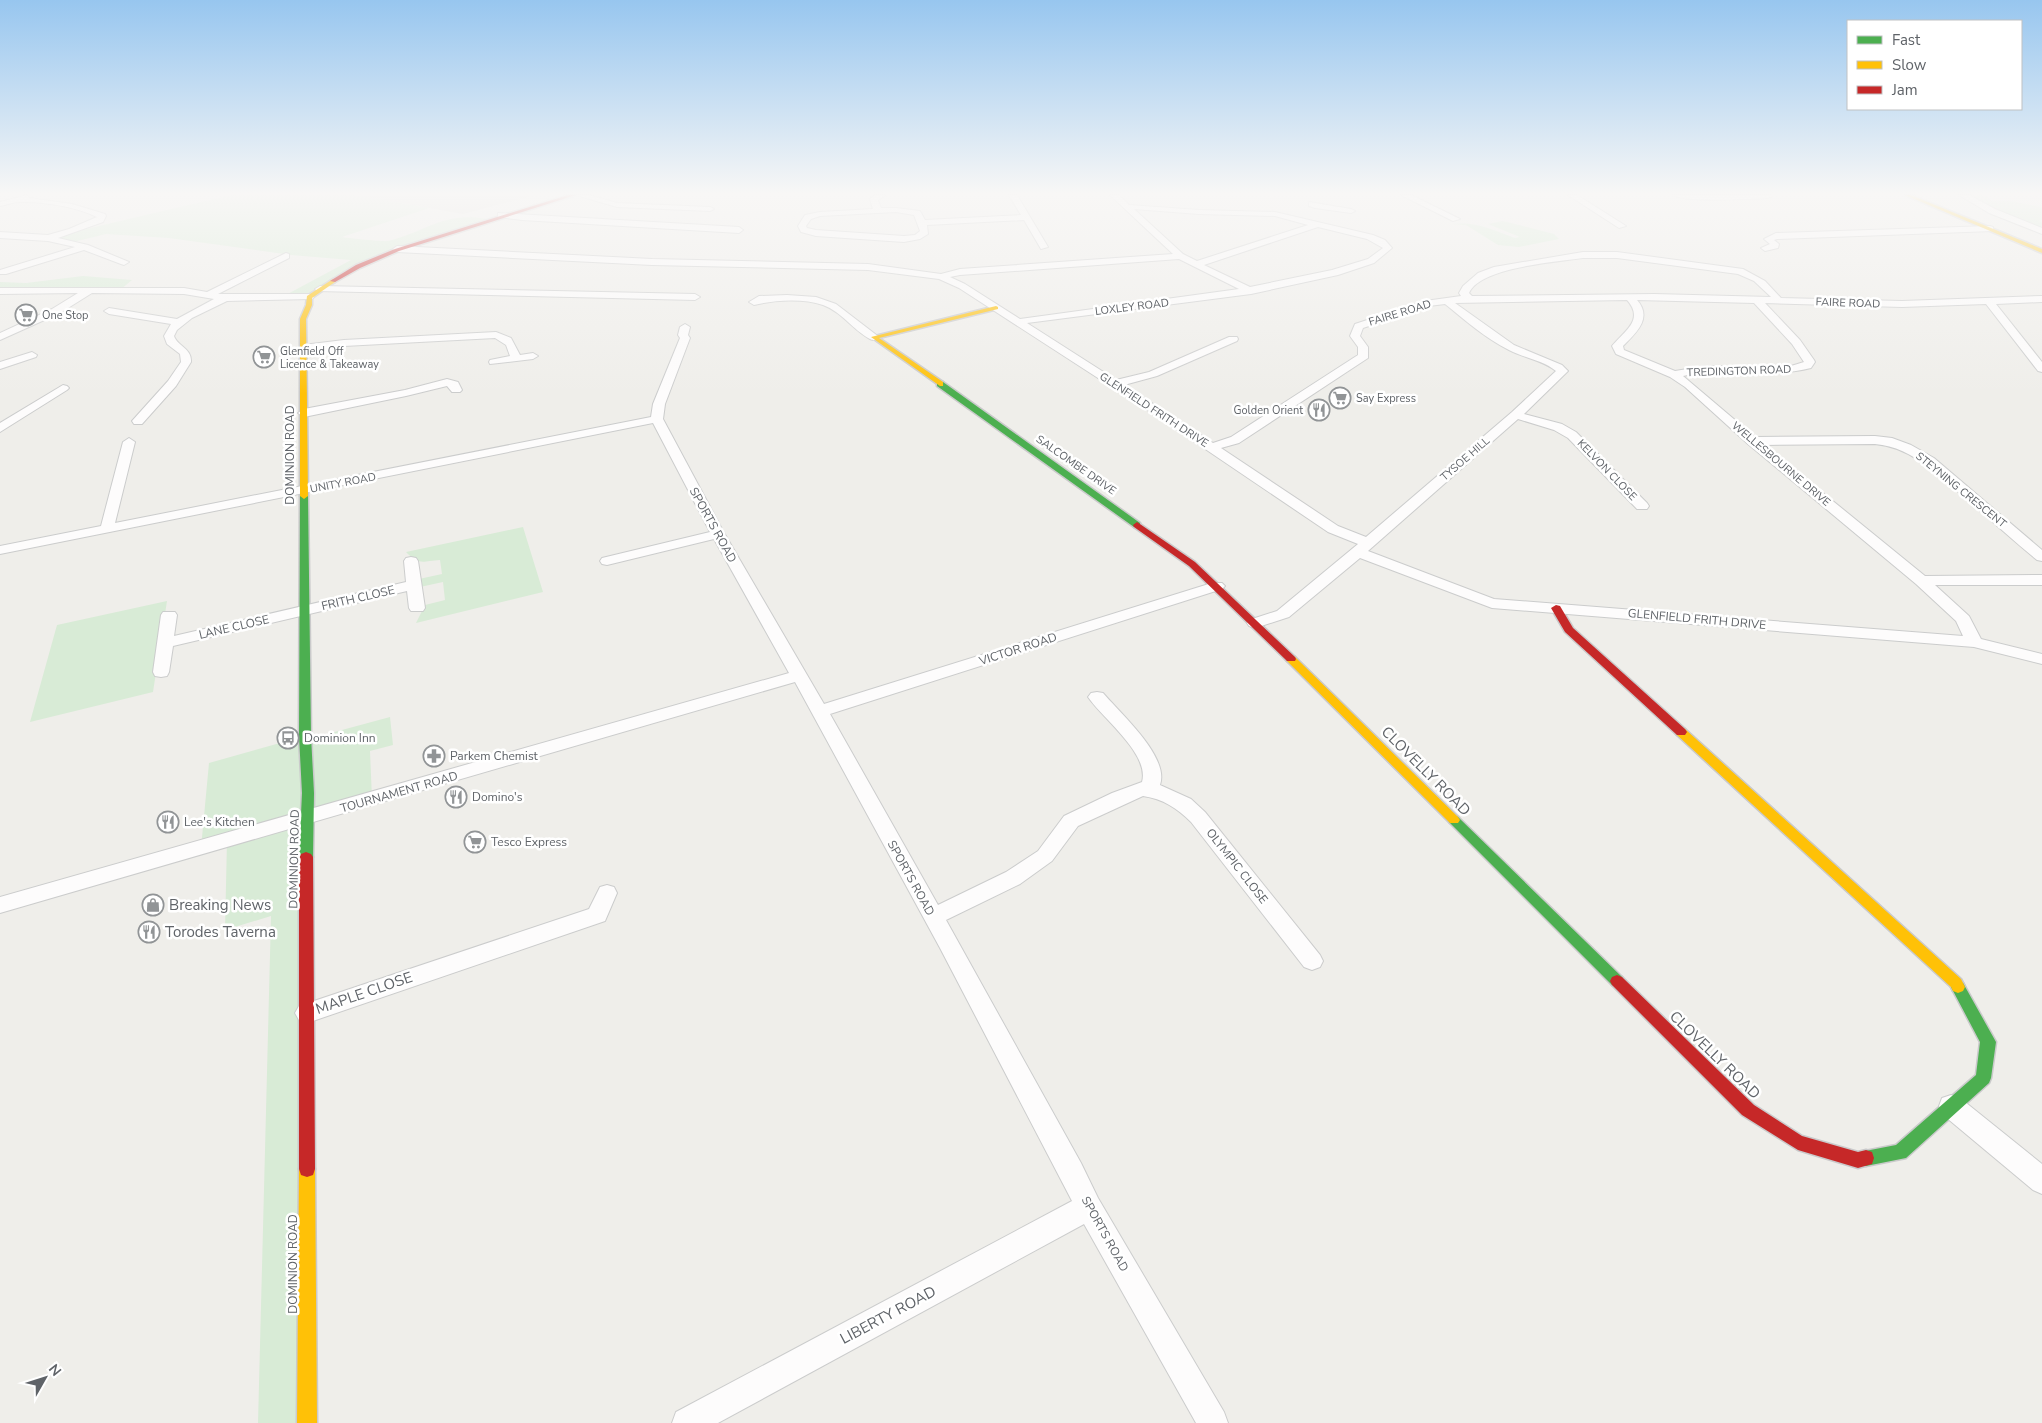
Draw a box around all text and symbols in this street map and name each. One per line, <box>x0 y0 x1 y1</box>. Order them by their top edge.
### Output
legend <box>1847 20 2022 110</box>
text: Fast <box>1892 30 1921 50</box>
text: Slow <box>1892 55 1927 75</box>
text: Jam <box>1891 80 1918 100</box>
street label: FAIRE ROAD <box>1815 294 1881 312</box>
street label: LOXLEY ROAD <box>1094 295 1170 319</box>
street label: FAIRE ROAD <box>1367 296 1433 330</box>
supermarket icon: One Stop <box>14 303 38 327</box>
place label: One Stop <box>42 308 88 323</box>
place label: Glenfield Off Licence & Takeaway <box>280 344 379 372</box>
supermarket icon: Glenfield Off Licence & Takeaway <box>252 345 276 369</box>
street label: TREDINGTON ROAD <box>1686 362 1792 380</box>
street label: GLENFIELD FRITH DRIVE <box>1097 369 1211 451</box>
supermarket icon: Say Express <box>1328 386 1352 410</box>
place label: Say Express <box>1356 391 1416 406</box>
restaurant icon: Golden Orient <box>1307 398 1331 422</box>
place label: Golden Orient <box>1233 403 1303 418</box>
street label: DOMINION ROAD <box>282 405 298 505</box>
street label: WELLESBOURNE DRIVE <box>1728 418 1834 510</box>
street label: SALCOMBE DRIVE <box>1033 432 1119 498</box>
street label: TYSOE HILL <box>1437 433 1493 485</box>
street label: KELVON CLOSE <box>1574 436 1640 504</box>
street label: STEYNING CRESCENT <box>1913 449 2010 531</box>
street label: UNITY ROAD <box>309 469 377 497</box>
street label: SPORTS ROAD <box>686 484 740 566</box>
street label: FRITH CLOSE <box>320 582 396 614</box>
street label: GLENFIELD FRITH DRIVE <box>1627 605 1767 633</box>
street label: LANE CLOSE <box>197 611 271 643</box>
street label: VICTOR ROAD <box>976 629 1059 669</box>
street label: CLOVELLY ROAD <box>1377 722 1475 820</box>
bus stop icon: Dominion Inn <box>276 726 300 750</box>
place label: Dominion Inn <box>304 730 376 746</box>
pharmacy icon: Parkem Chemist <box>422 744 446 768</box>
place label: Parkem Chemist <box>450 748 539 764</box>
street label: TOURNAMENT ROAD <box>338 768 460 816</box>
restaurant icon: Domino's <box>444 785 468 809</box>
place label: Domino's <box>472 789 523 805</box>
street label: DOMINION ROAD <box>285 809 303 909</box>
restaurant icon: Lee's Kitchen <box>156 810 180 834</box>
place label: Lee's Kitchen <box>184 814 255 830</box>
street label: OLYMPIC CLOSE <box>1203 825 1271 907</box>
supermarket icon: Tesco Express <box>463 830 487 854</box>
place label: Tesco Express <box>491 834 567 850</box>
street label: SPORTS ROAD <box>884 837 938 919</box>
shop icon: Breaking News <box>141 893 165 917</box>
place label: Breaking News <box>169 895 271 915</box>
restaurant icon: Torodes Taverna <box>137 920 161 944</box>
place label: Torodes Taverna <box>165 922 276 942</box>
street label: MAPLE CLOSE <box>313 967 415 1019</box>
street label: CLOVELLY ROAD <box>1665 1007 1765 1103</box>
street label: SPORTS ROAD <box>1078 1193 1132 1275</box>
street label: DOMINION ROAD <box>285 1214 301 1314</box>
street label: LIBERTY ROAD <box>837 1281 939 1349</box>
north arrow <box>20 1353 70 1403</box>
text: N <box>44 1360 65 1380</box>

